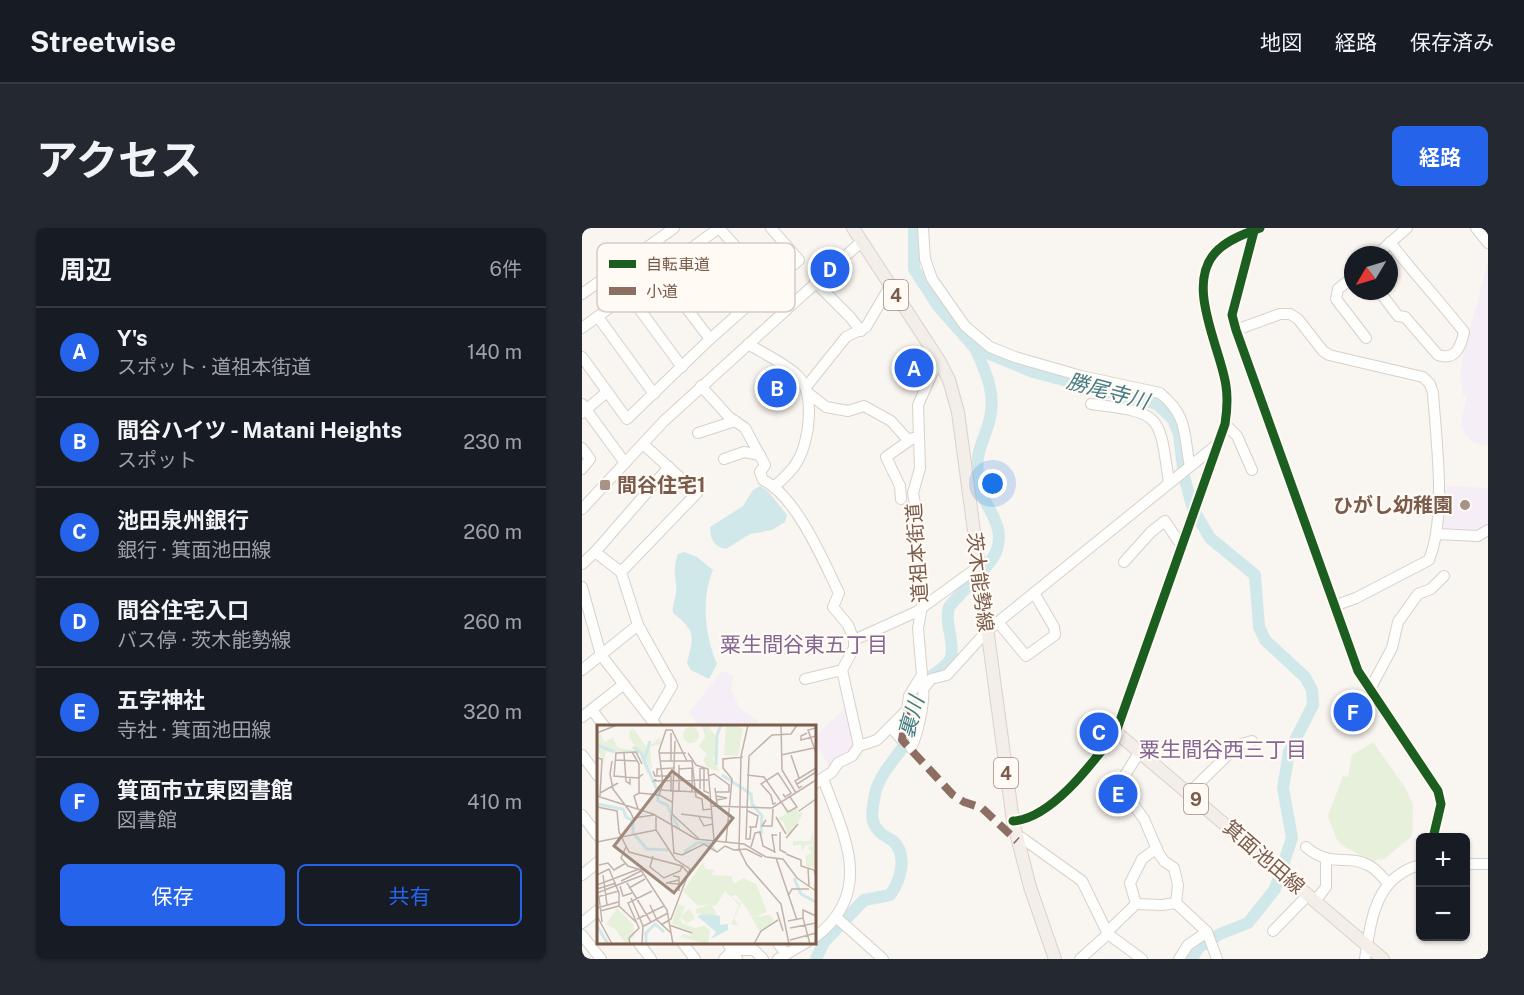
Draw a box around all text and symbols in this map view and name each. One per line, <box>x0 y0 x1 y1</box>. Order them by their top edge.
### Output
text: Streetwise <box>30 25 176 58</box>
text: 地図 <box>1260 30 1302 55</box>
text: 経路 <box>1335 30 1377 55</box>
text: 保存済み <box>1410 30 1494 55</box>
button: 経路 <box>1392 126 1488 186</box>
text: アクセス <box>36 135 202 184</box>
legend <box>597 243 795 312</box>
pin: D <box>810 246 850 291</box>
north arrow <box>1344 246 1398 300</box>
text: 周辺 <box>60 254 112 285</box>
text: 自転車道 <box>646 255 710 274</box>
text: 6件 <box>490 257 522 281</box>
road number: 4 <box>884 280 908 310</box>
text: 小道 <box>646 282 678 301</box>
text: Y's <box>117 325 148 351</box>
text: A <box>72 340 87 364</box>
text: 140 m <box>467 340 522 364</box>
pin: A <box>894 346 934 390</box>
text: スポット · 道祖本街道 <box>117 355 311 379</box>
pin: B <box>758 366 796 410</box>
water label: 勝尾寺川 <box>1064 368 1154 414</box>
text: 間谷ハイツ - Matani Heights <box>117 417 402 443</box>
text: B <box>73 430 86 454</box>
text: 230 m <box>463 430 522 454</box>
text: スポット <box>117 448 197 472</box>
your location <box>978 469 1007 498</box>
place label: 間谷住宅1 <box>617 473 706 497</box>
marker: 間谷住宅1 <box>598 478 612 492</box>
place label: ひがし幼稚園 <box>1333 493 1453 517</box>
marker: ひがし幼稚園 <box>1458 498 1472 512</box>
street label: 道祖本街道 <box>902 502 932 604</box>
text: 池田泉州銀行 <box>117 507 249 533</box>
text: C <box>72 520 87 544</box>
text: 260 m <box>463 520 522 544</box>
street label: 茨木能勢線 <box>962 531 998 633</box>
text: 銀行 · 箕面池田線 <box>117 538 271 562</box>
text: 間谷住宅入口 <box>117 597 249 623</box>
text: D <box>72 610 87 634</box>
text: 260 m <box>463 610 522 634</box>
text: バス停 · 茨木能勢線 <box>117 628 291 652</box>
district label: 粟生間谷東五丁目 <box>720 632 888 657</box>
text: 五字神社 <box>117 687 205 713</box>
pin: F <box>1334 690 1372 734</box>
water label: 裏川 <box>893 691 929 741</box>
text: E <box>73 700 86 724</box>
text: 320 m <box>463 700 522 724</box>
pin: C <box>1080 710 1118 754</box>
text: 寺社 · 箕面池田線 <box>117 718 271 742</box>
inset map <box>597 725 816 944</box>
district label: 粟生間谷西三丁目 <box>1139 737 1307 762</box>
road number: 4 <box>994 758 1018 788</box>
pin: E <box>1098 772 1138 816</box>
text: 箕面市立東図書館 <box>117 777 293 803</box>
road number: 9 <box>1184 784 1208 814</box>
text: F <box>73 790 86 814</box>
text: 410 m <box>467 790 522 814</box>
text: 図書館 <box>117 808 177 832</box>
street label: 箕面池田線 <box>1218 815 1310 899</box>
map controls <box>1416 833 1470 941</box>
button: + <box>1416 833 1470 887</box>
button: 保存 <box>60 864 285 926</box>
button: 共有 <box>297 864 522 926</box>
button: − <box>1416 887 1470 941</box>

